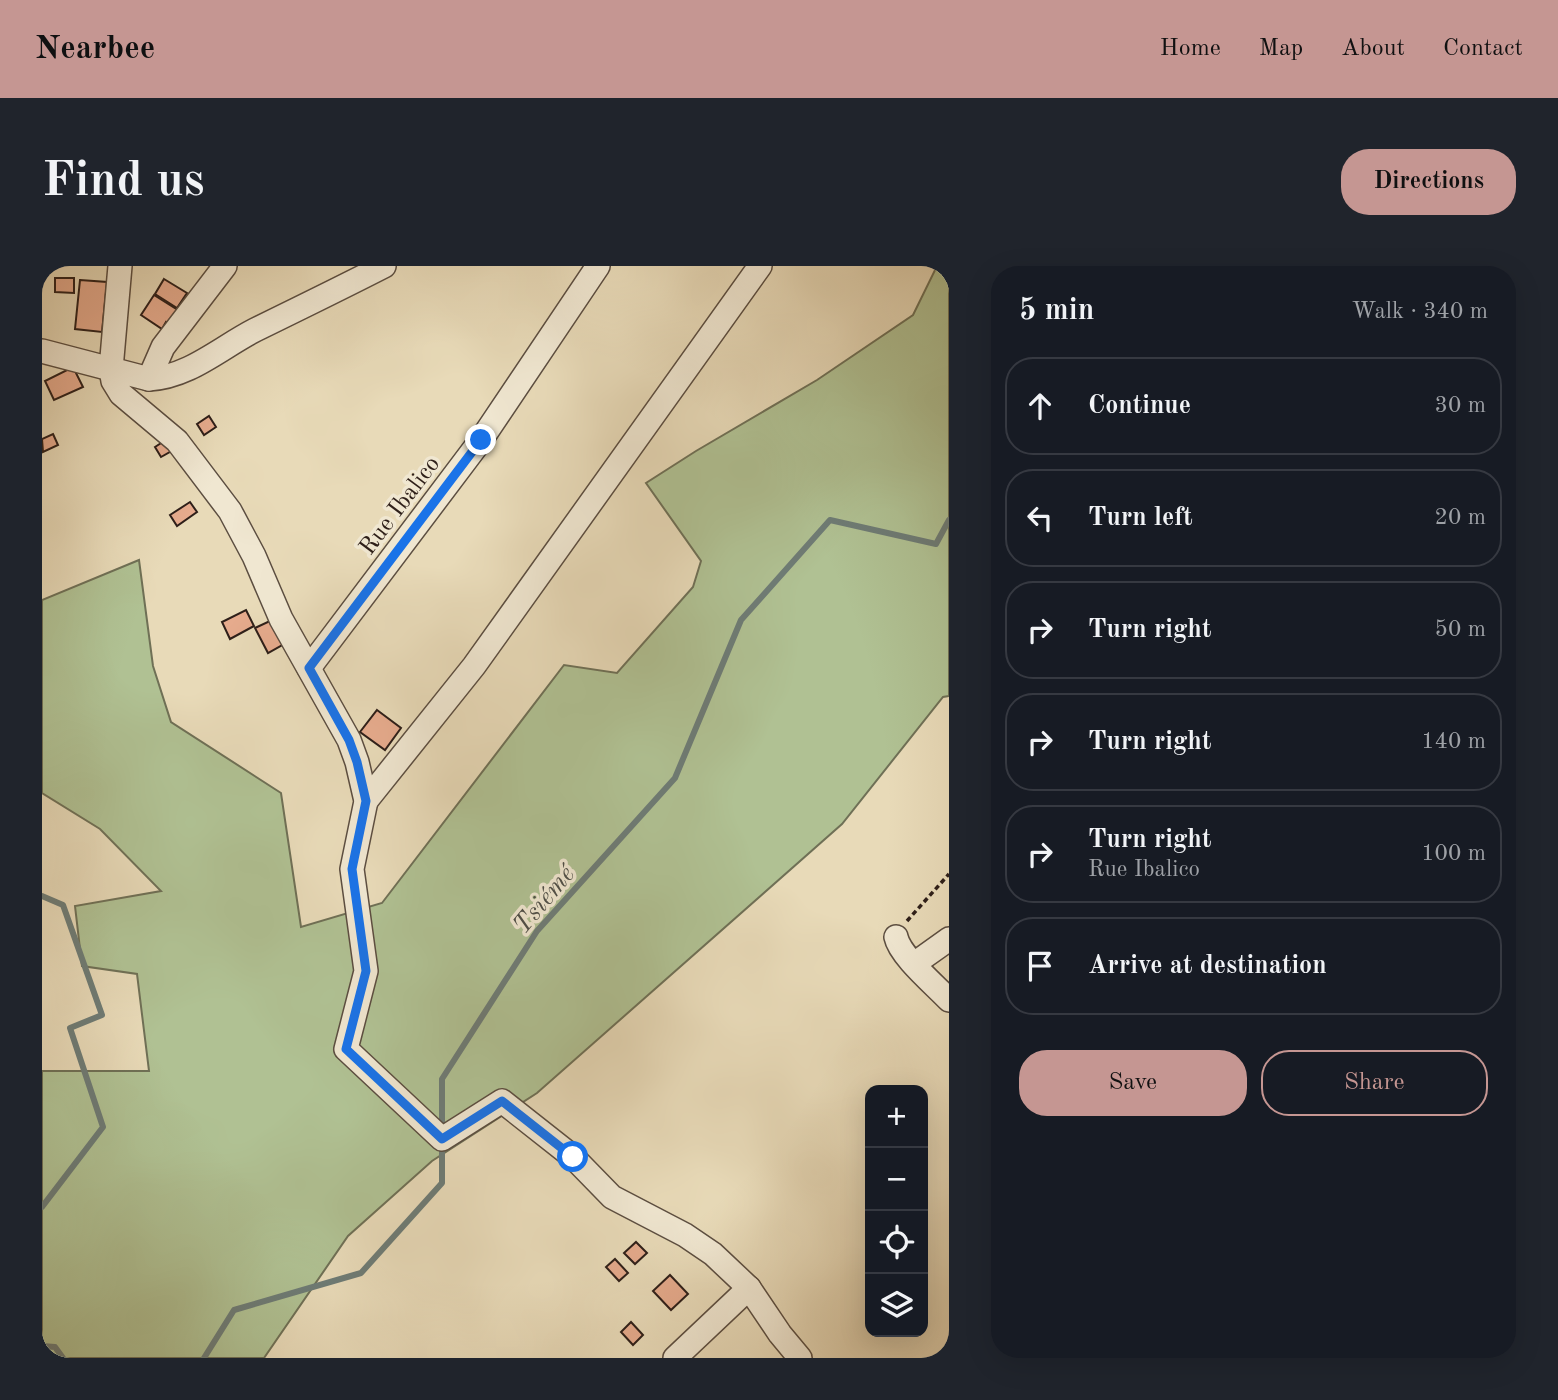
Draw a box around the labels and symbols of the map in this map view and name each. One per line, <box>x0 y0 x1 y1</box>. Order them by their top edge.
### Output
route end <box>465 424 496 455</box>
street label: Rue Ibalico <box>356 452 445 560</box>
water label: Tsiémé <box>509 860 582 939</box>
route start <box>557 1141 588 1172</box>

